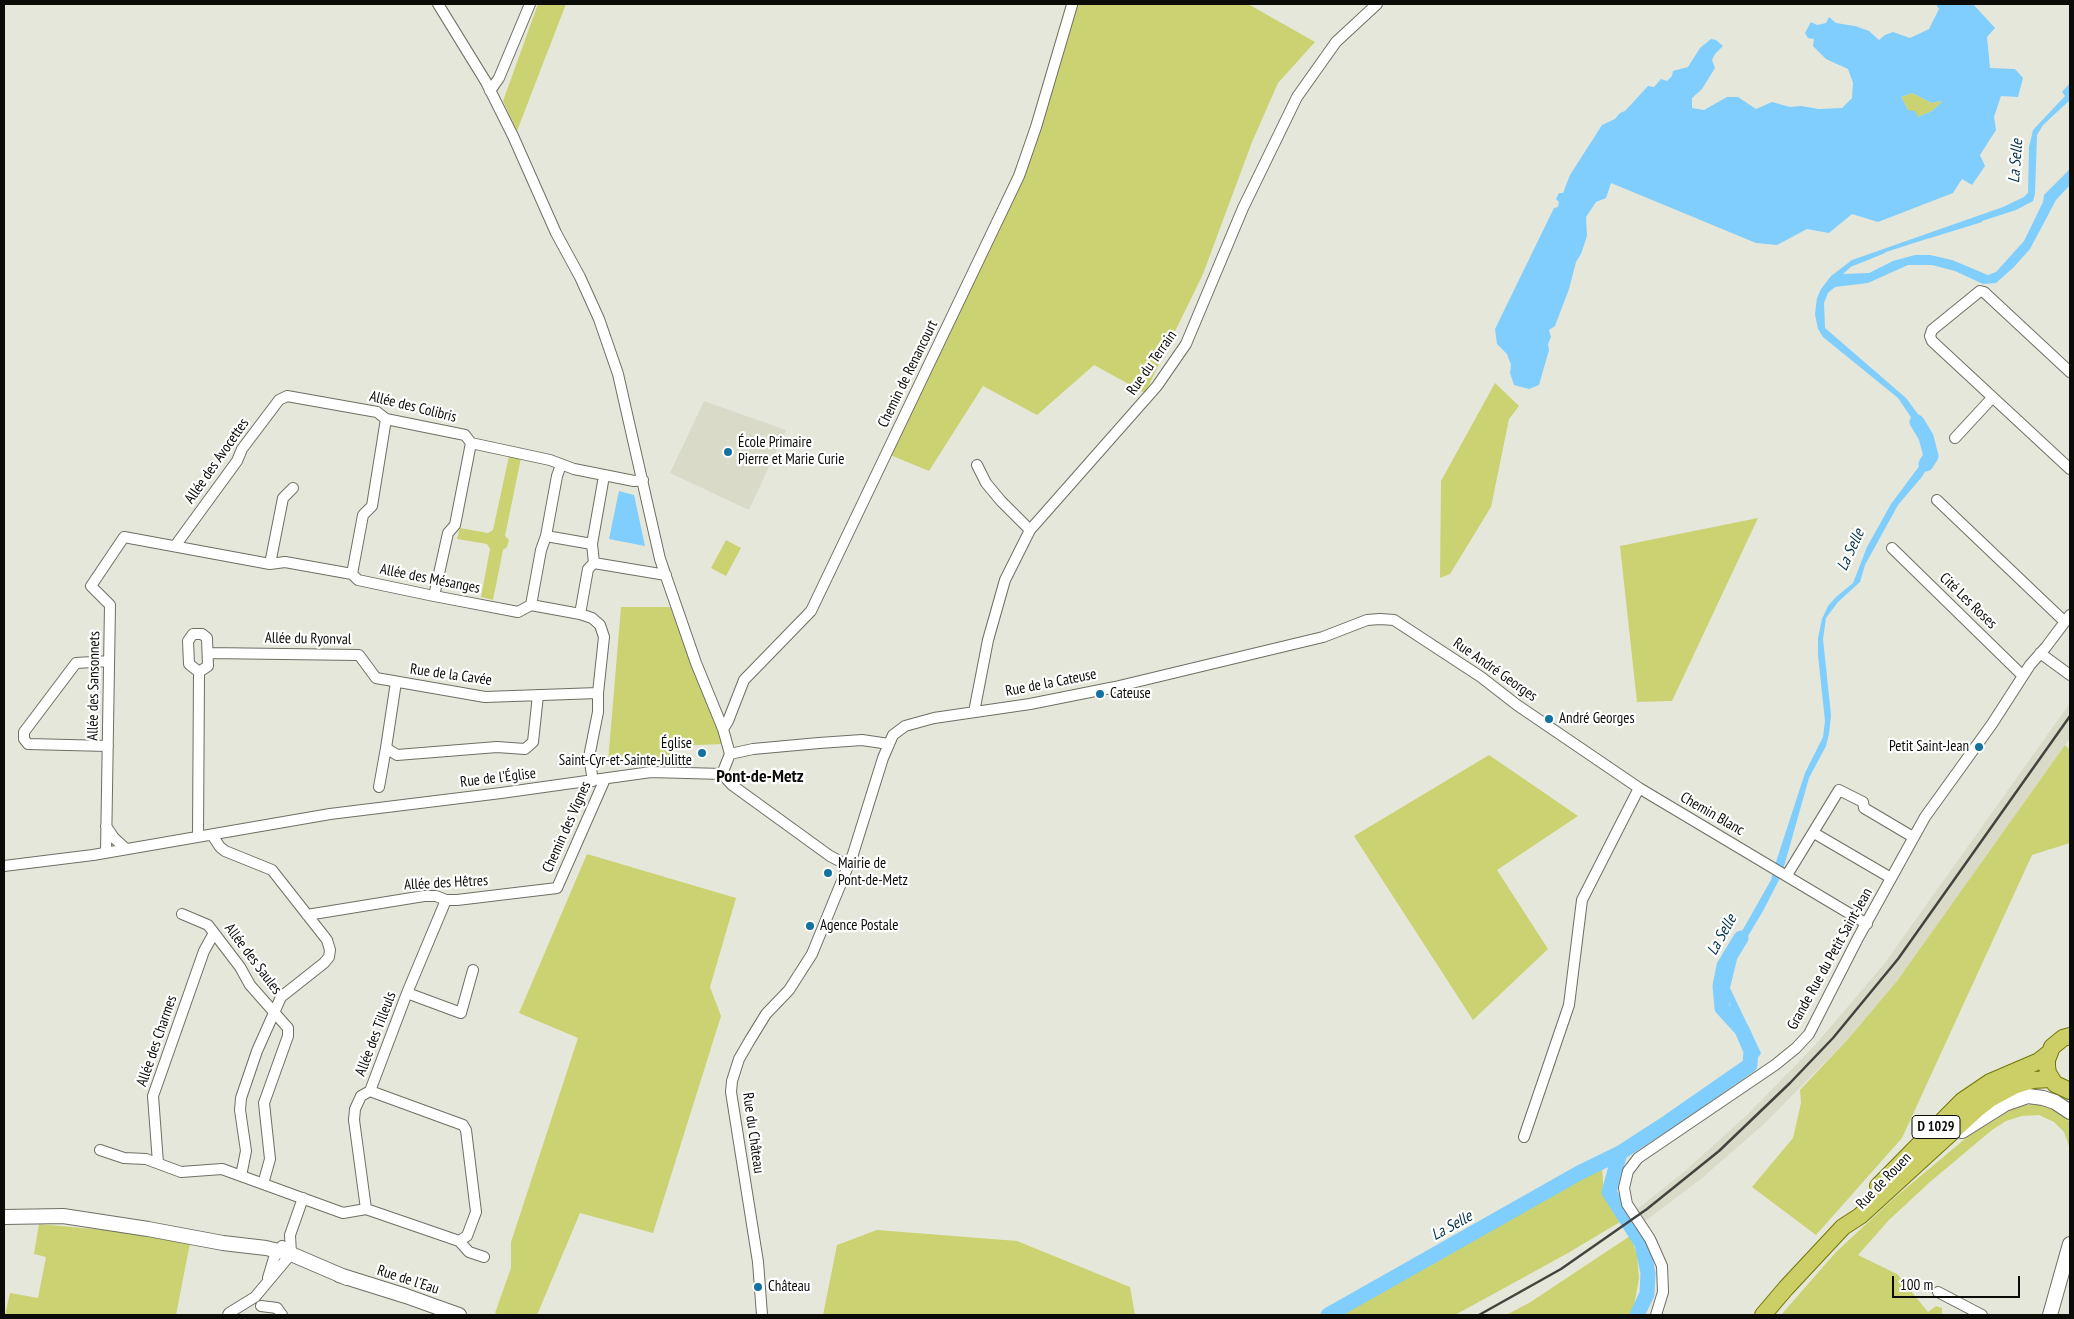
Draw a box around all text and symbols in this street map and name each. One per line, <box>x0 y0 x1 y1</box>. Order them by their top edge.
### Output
water label: La Selle <box>2005 139 2027 183</box>
street label: Chemin de Renancourt <box>874 317 942 431</box>
street label: Rue du Terrain <box>1123 327 1181 399</box>
street label: Allée des Colibris <box>368 387 458 427</box>
street label: Allée des Avocettes <box>181 415 253 507</box>
place label: École Primaire Pierre et Marie Curie <box>738 434 844 469</box>
marker: École Primaire Pierre et Marie Curie <box>722 446 734 458</box>
water label: La Selle <box>1833 526 1869 574</box>
street label: Allée des Mésanges <box>378 560 482 598</box>
street label: Cité Les Roses <box>1936 569 2000 633</box>
street label: Allée du Ryonval <box>265 629 351 649</box>
street label: Allée des Sansonnets <box>84 631 104 741</box>
street label: Rue André Georges <box>1449 634 1541 706</box>
street label: Rue de la Cavée <box>409 660 493 690</box>
street label: Rue de la Cateuse <box>1004 665 1098 701</box>
place label: Cateuse <box>1110 685 1151 703</box>
marker: Cateuse <box>1094 688 1106 700</box>
place label: André Georges <box>1559 710 1634 728</box>
marker: André Georges <box>1543 713 1555 725</box>
place label: Église Saint-Cyr-et-Sainte-Julitte <box>559 735 692 770</box>
place label: Petit Saint-Jean <box>1889 738 1969 756</box>
marker: Petit Saint-Jean <box>1973 741 1985 753</box>
marker: Église Saint-Cyr-et-Sainte-Julitte <box>696 747 708 759</box>
street label: Rue de l'Église <box>459 764 537 792</box>
district label: Pont-de-Metz <box>716 766 804 788</box>
street label: Chemin des Vignes <box>539 779 595 875</box>
street label: Chemin Blanc <box>1677 788 1747 840</box>
place label: Mairie de Pont-de-Metz <box>838 855 908 890</box>
marker: Mairie de Pont-de-Metz <box>822 867 834 879</box>
street label: Allée des Hêtres <box>403 872 489 894</box>
street label: Grande Rue du Petit Saint-Jean <box>1784 885 1876 1033</box>
water label: La Selle <box>1703 911 1741 959</box>
place label: Agence Postale <box>820 917 898 935</box>
street label: Allée des Saules <box>220 920 286 998</box>
marker: Agence Postale <box>804 920 816 932</box>
street label: Allée des Tilleuls <box>352 989 400 1079</box>
street label: Allée des Charmes <box>133 993 181 1089</box>
street label: Rue du Château <box>738 1091 768 1175</box>
road number: D 1029 <box>1912 1116 1960 1138</box>
street label: Rue de Rouen <box>1853 1149 1915 1213</box>
water label: La Selle <box>1428 1207 1476 1245</box>
street label: Rue de l'Eau <box>375 1262 441 1298</box>
scale bar <box>1894 1266 2022 1298</box>
text: 100 m <box>1900 1275 1933 1294</box>
place label: Château <box>768 1278 810 1296</box>
marker: Château <box>752 1281 764 1293</box>

